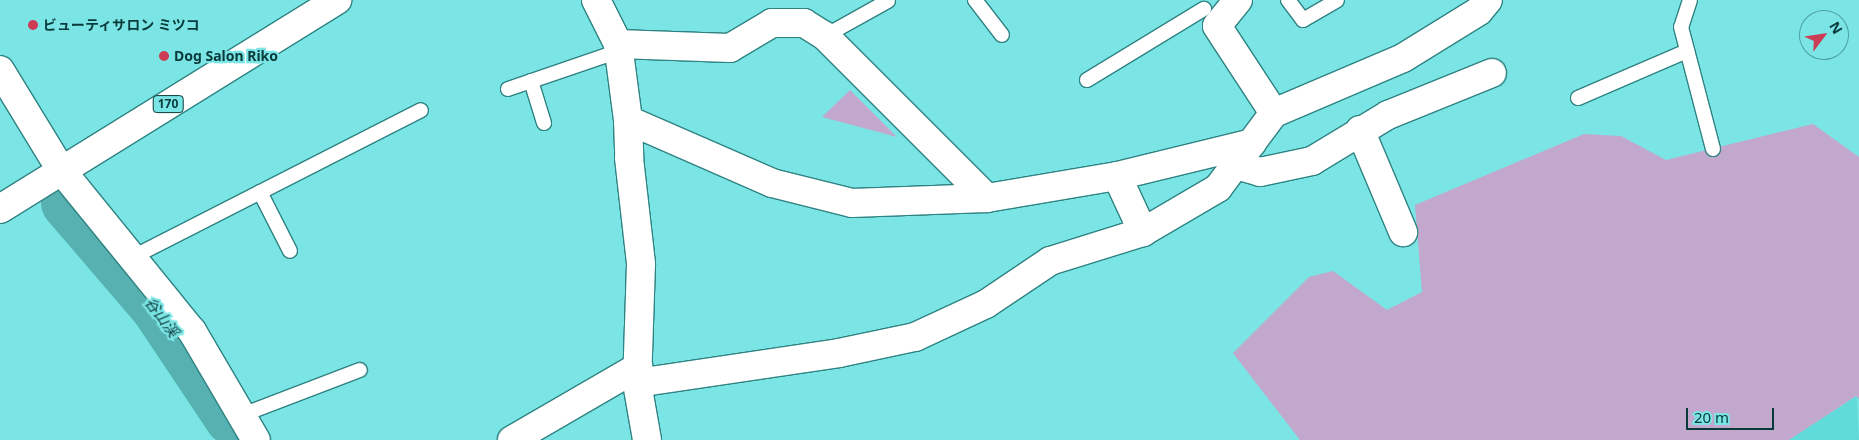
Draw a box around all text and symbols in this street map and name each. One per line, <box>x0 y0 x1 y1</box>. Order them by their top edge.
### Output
north arrow <box>1799 10 1849 60</box>
place label: ビューティサロン ミツコ <box>43 17 201 33</box>
text: N <box>1825 18 1848 37</box>
marker: ビューティサロン ミツコ <box>27 19 39 31</box>
place label: Dog Salon Riko <box>174 48 278 64</box>
marker: Dog Salon Riko <box>158 50 170 62</box>
road number: 170 <box>152 95 184 114</box>
water label: 谷山渓 <box>141 294 183 340</box>
scale bar <box>1689 398 1776 430</box>
text: 20 m <box>1694 407 1729 427</box>

